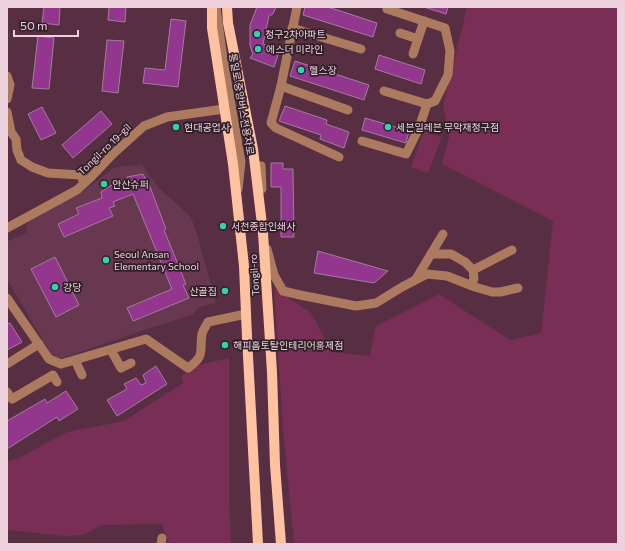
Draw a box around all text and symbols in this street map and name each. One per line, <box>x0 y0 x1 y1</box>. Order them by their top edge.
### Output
scale bar <box>14 12 78 38</box>
text: 50 m <box>20 18 48 32</box>
place label: 청구2차아파트 <box>265 28 326 40</box>
marker: 청구2차아파트 <box>252 29 262 39</box>
place label: 에스더 미라인 <box>266 43 323 55</box>
marker: 에스더 미라인 <box>253 44 263 54</box>
street label: 통일로 중앙버스전용차로 <box>227 52 257 156</box>
place label: 헬스장 <box>309 64 337 76</box>
marker: 헬스장 <box>296 65 306 75</box>
street label: Tongil-ro 19-gil <box>75 121 133 177</box>
place label: 현대공업사 <box>184 121 231 133</box>
place label: 세븐일레븐 무악재청구점 <box>396 121 499 133</box>
marker: 현대공업사 <box>171 122 181 132</box>
marker: 세븐일레븐 무악재청구점 <box>383 122 393 132</box>
place label: 안산슈퍼 <box>112 178 149 190</box>
marker: 안산슈퍼 <box>99 179 109 189</box>
place label: 서천종합인쇄사 <box>231 220 296 232</box>
marker: 서천종합인쇄사 <box>218 221 228 231</box>
place label: Seoul Ansan Elementary School <box>114 248 199 272</box>
street label: Tongil-ro <box>247 254 261 296</box>
marker: Seoul Ansan Elementary School <box>101 255 111 265</box>
place label: 강당 <box>63 281 81 293</box>
marker: 강당 <box>50 282 60 292</box>
place label: 산골집 <box>189 285 217 297</box>
marker: 산골집 <box>220 286 230 296</box>
place label: 해피홈토탈인테리어홍제점 <box>233 339 343 351</box>
marker: 해피홈토탈인테리어홍제점 <box>220 340 230 350</box>

